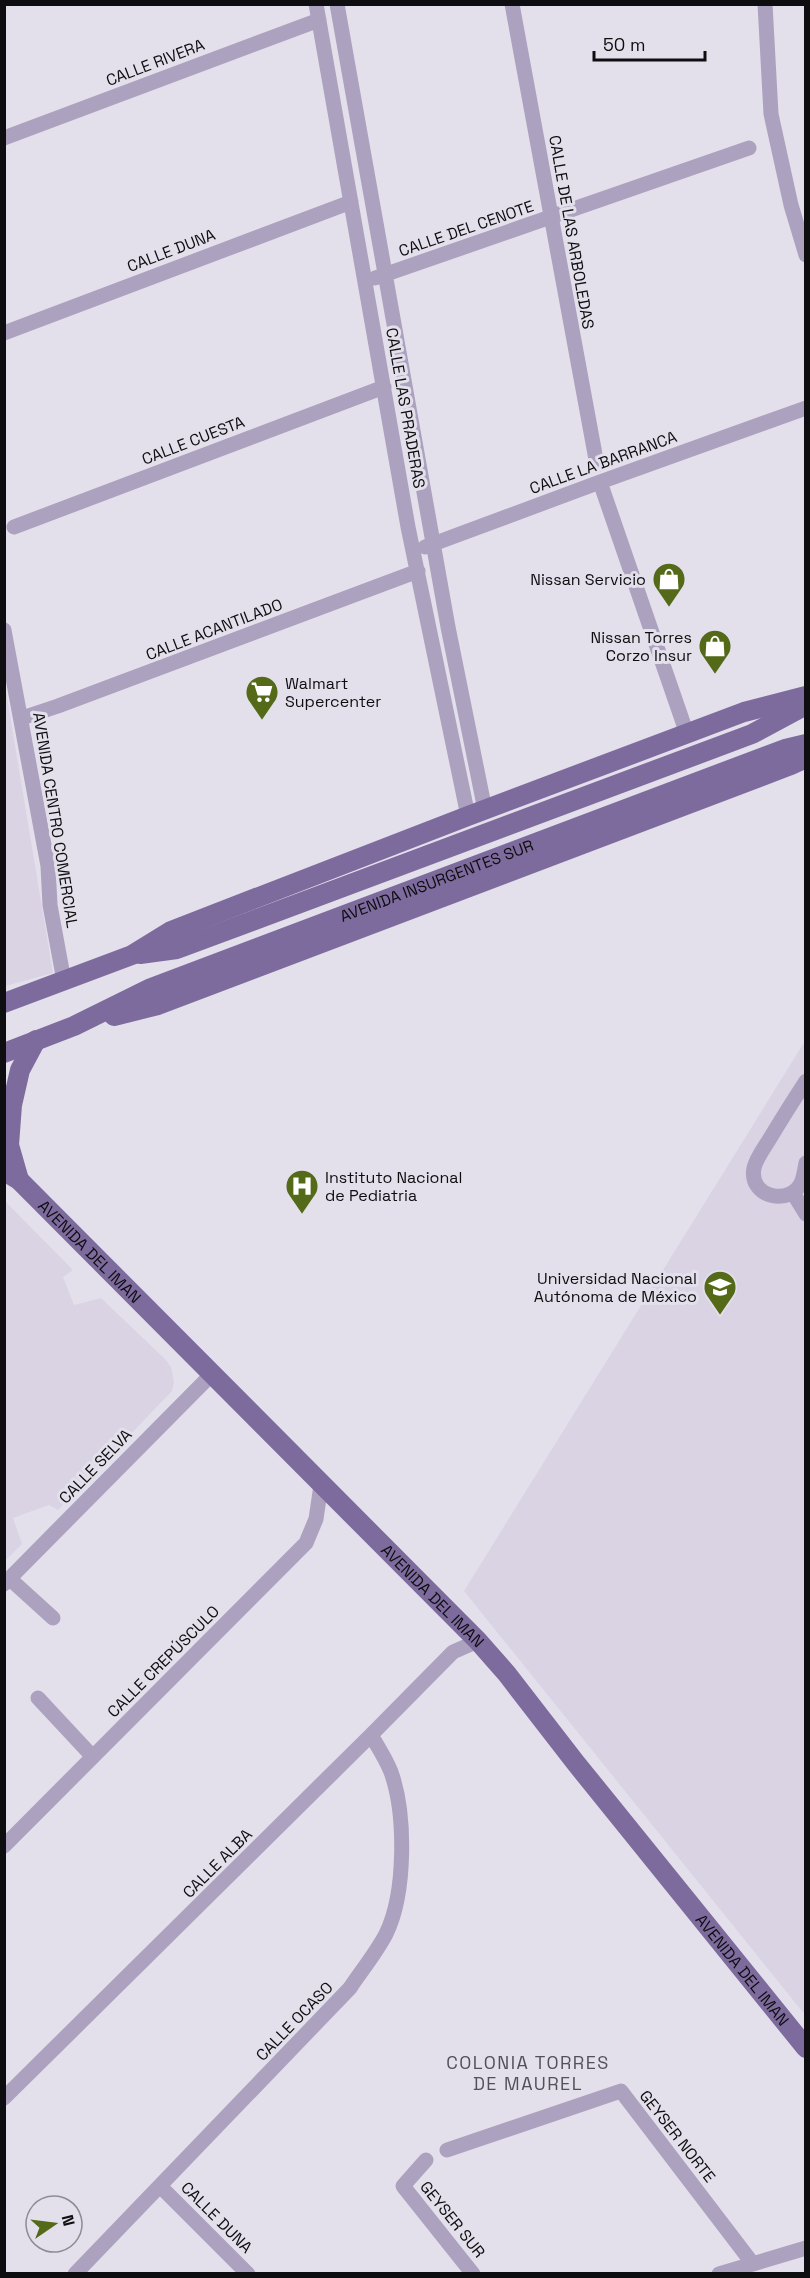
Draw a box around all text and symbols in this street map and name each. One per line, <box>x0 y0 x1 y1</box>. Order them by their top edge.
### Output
scale bar <box>594 24 705 62</box>
text: 50 m <box>603 33 645 56</box>
street label: CALLE RIVERA <box>103 34 207 91</box>
street label: CALLE DE LAS ARBOLEDAS <box>544 133 599 331</box>
street label: CALLE DEL CENOTE <box>396 196 536 261</box>
street label: CALLE DUNA <box>124 224 218 277</box>
street label: CALLE LAS PRADERAS <box>381 326 430 490</box>
street label: CALLE CUESTA <box>139 411 248 470</box>
street label: CALLE LA BARRANCA <box>527 426 680 499</box>
shop icon: Nissan Servicio <box>651 561 687 608</box>
place label: Nissan Servicio <box>530 569 646 590</box>
street label: CALLE ACANTILADO <box>143 594 286 665</box>
place label: Nissan Torres Corzo Insur <box>591 627 692 666</box>
shop icon: Nissan Torres Corzo Insur <box>697 628 733 675</box>
place label: Walmart Supercenter <box>285 673 381 712</box>
supermarket icon: Walmart Supercenter <box>244 674 280 721</box>
street label: AVENIDA CENTRO COMERCIAL <box>28 711 83 930</box>
street label: AVENIDA INSURGENTES SUR <box>337 835 536 927</box>
place label: Instituto Nacional de Pediatria <box>325 1167 462 1206</box>
hospital icon: Instituto Nacional de Pediatria <box>284 1168 320 1215</box>
street label: AVENIDA DEL IMAN <box>34 1195 146 1308</box>
place label: Universidad Nacional Autónoma de México <box>534 1268 697 1307</box>
school or university icon: Universidad Nacional Autónoma de México <box>702 1269 738 1316</box>
street label: CALLE SELVA <box>54 1424 136 1508</box>
street label: AVENIDA DEL IMAN <box>376 1540 488 1652</box>
street label: CALLE CREPÚSCULO <box>103 1601 224 1722</box>
street label: CALLE ALBA <box>178 1824 257 1903</box>
street label: AVENIDA DEL IMAN <box>691 1910 794 2030</box>
street label: CALLE OCASO <box>251 1977 337 2065</box>
district label: COLONIA TORRES DE MAUREL <box>446 2051 610 2095</box>
street label: GEYSER NORTE <box>635 2086 720 2187</box>
street label: CALLE DUNA <box>176 2177 257 2258</box>
street label: GEYSER SUR <box>415 2177 490 2262</box>
north arrow <box>24 2194 84 2254</box>
text: N <box>57 2213 80 2228</box>

